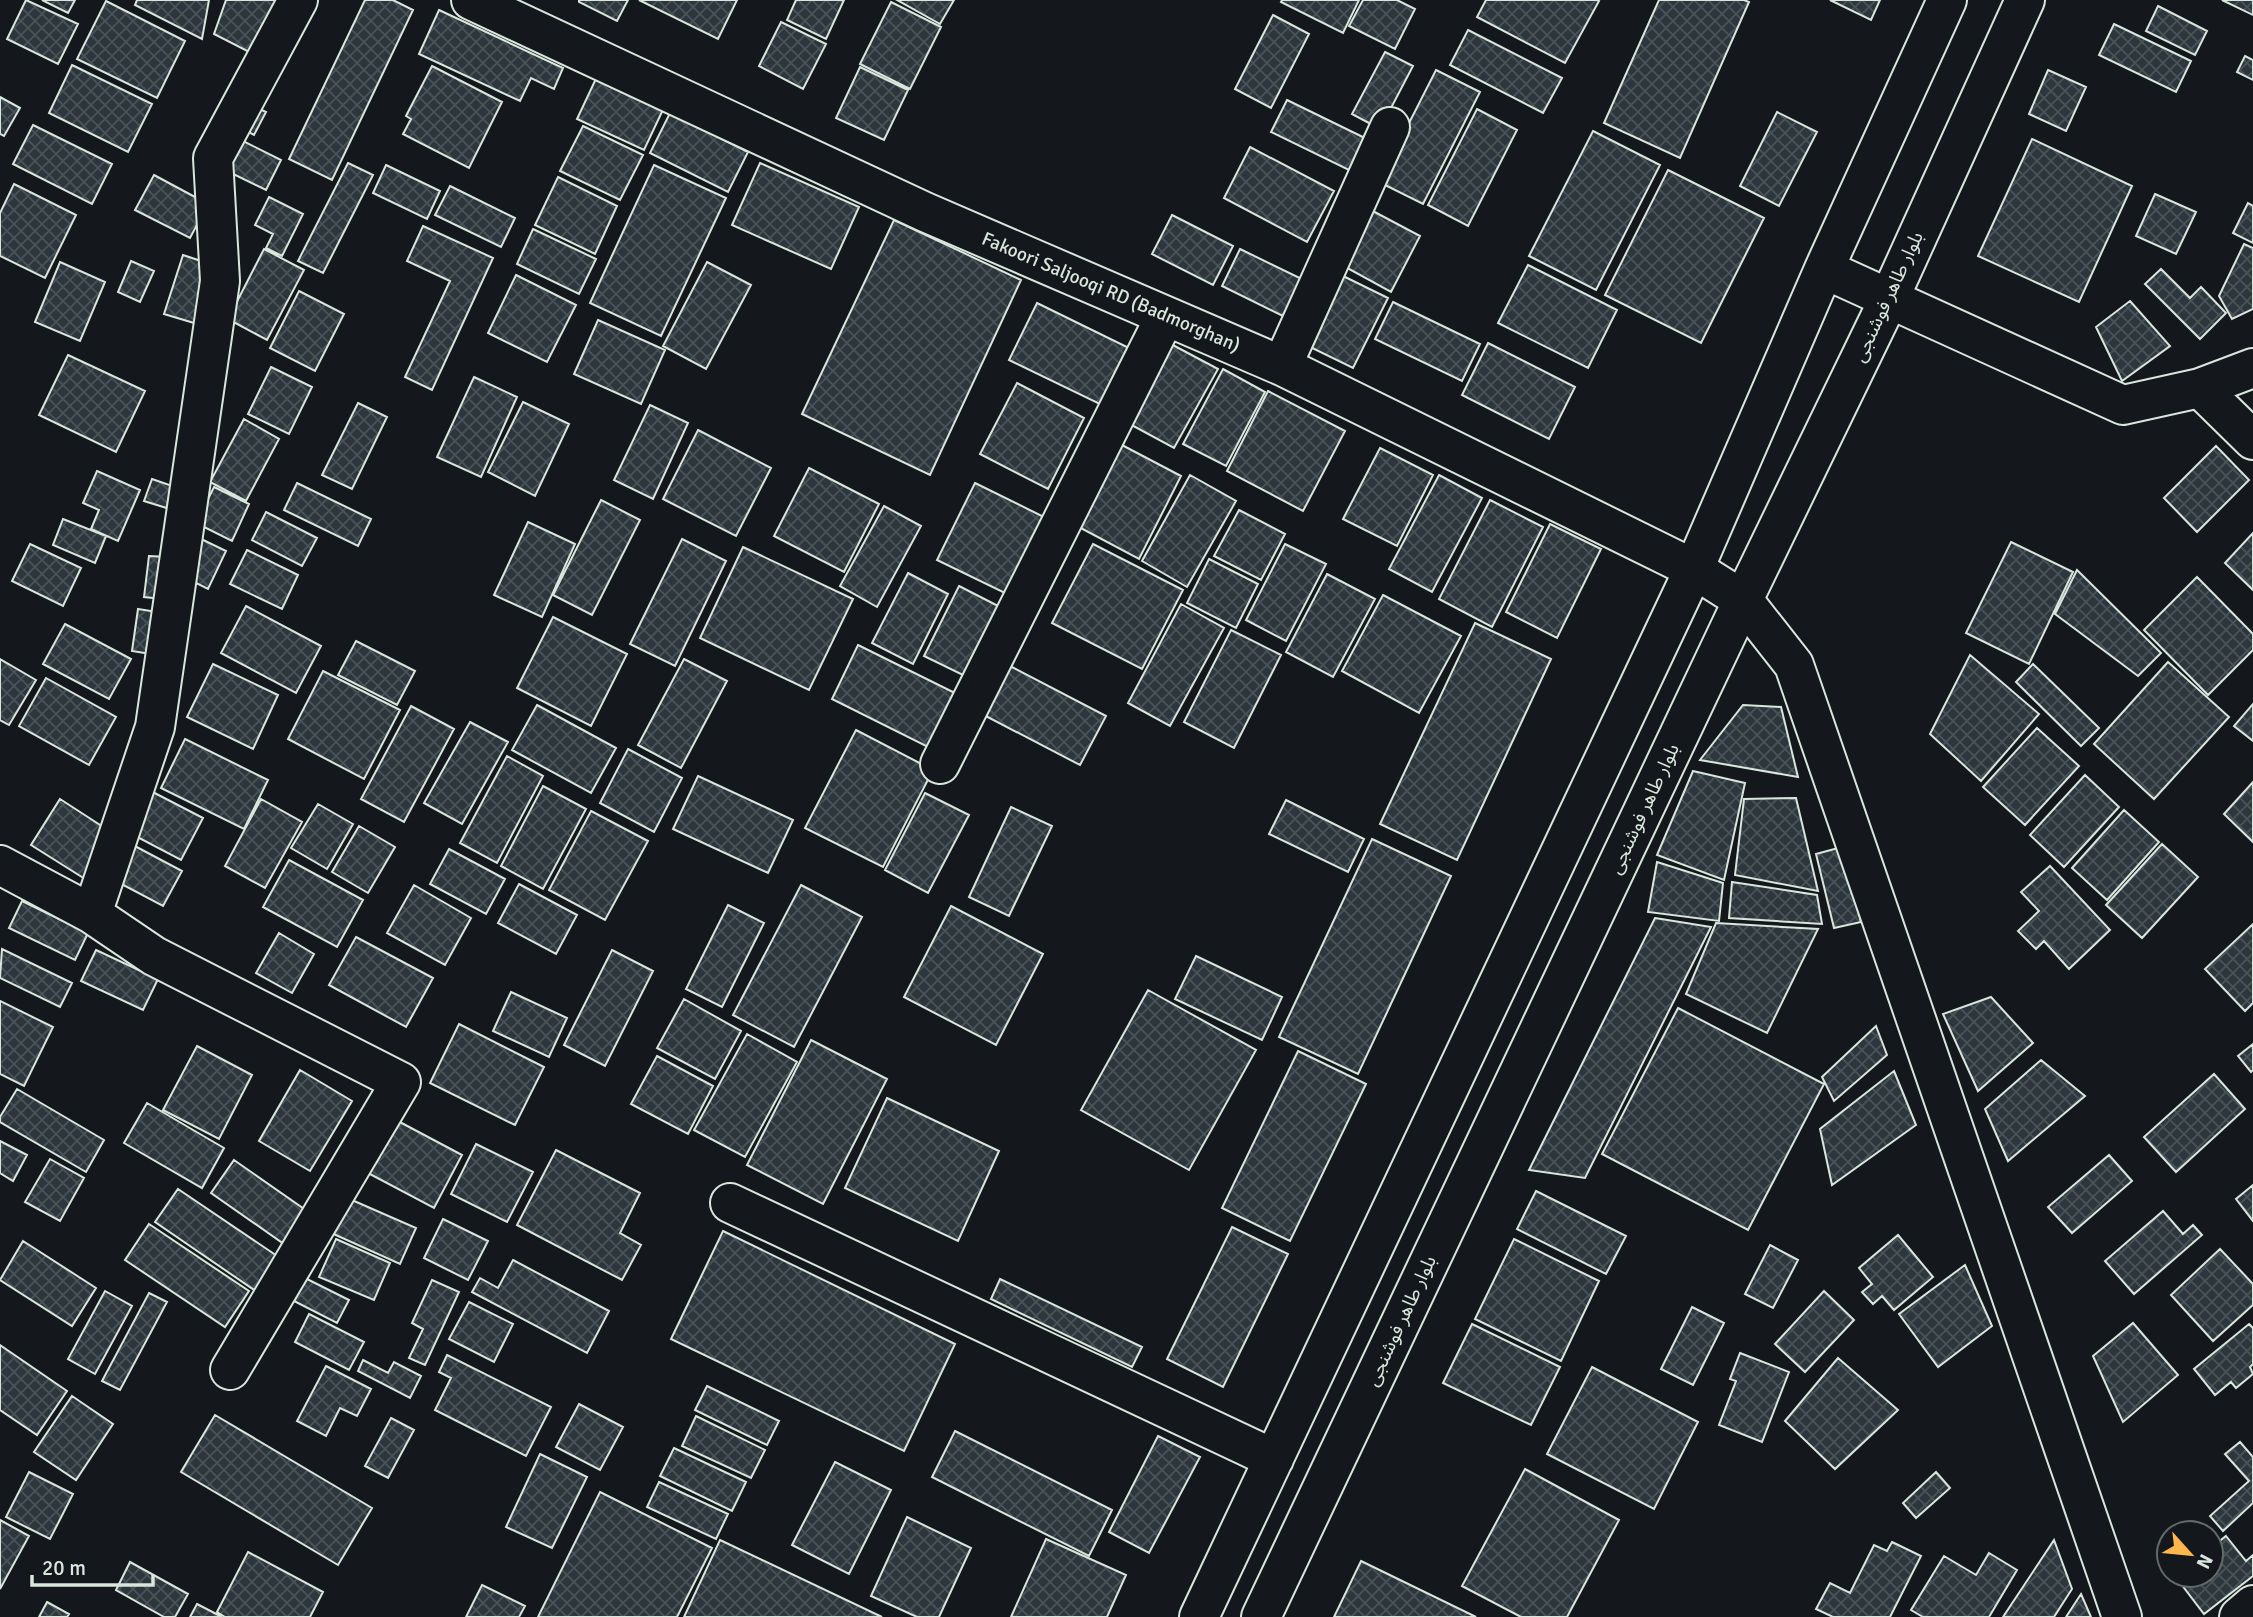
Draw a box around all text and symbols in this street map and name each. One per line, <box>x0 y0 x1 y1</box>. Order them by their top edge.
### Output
street label: Fakoori Saljooqi RD (Badmorghan) <box>978 227 1244 357</box>
street label: بلوار طاهر فوشنجی <box>1847 228 1929 366</box>
street label: بلوار طاهر فوشنجی <box>1603 740 1685 878</box>
street label: بلوار طاهر فوشنجی <box>1360 1252 1442 1390</box>
north arrow <box>2155 1519 2225 1589</box>
scale bar <box>32 1544 152 1588</box>
text: N <box>2191 1550 2218 1573</box>
text: 20 m <box>42 1555 86 1581</box>

